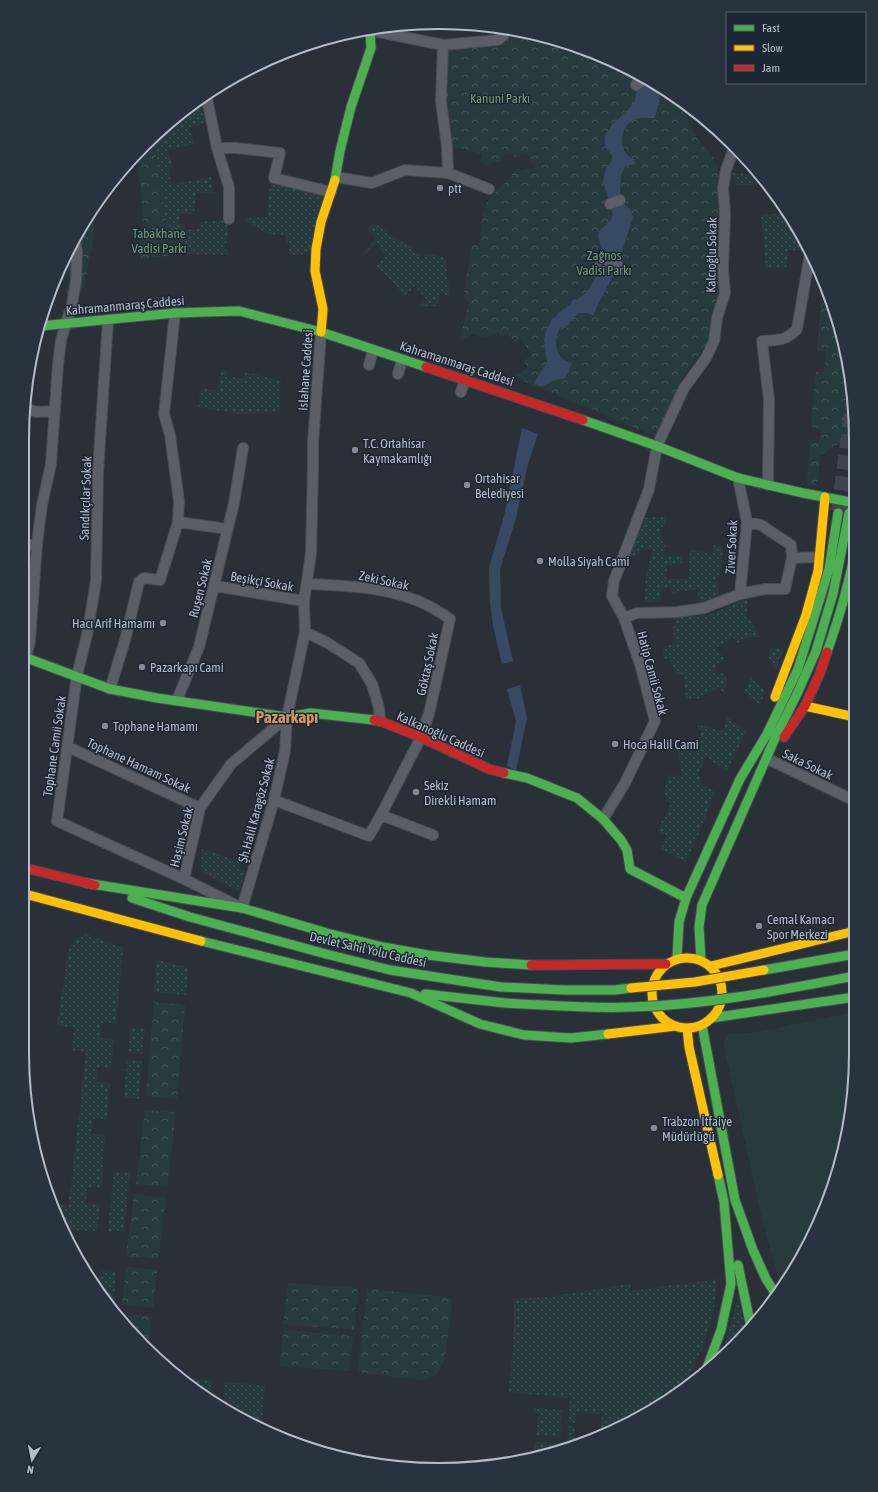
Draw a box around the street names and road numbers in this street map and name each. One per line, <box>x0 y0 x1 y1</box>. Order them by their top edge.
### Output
street label: Kalcıoğlu Sokak <box>703 217 720 293</box>
street label: Kahramanmaraş Caddesi <box>65 293 185 318</box>
street label: Islahane Caddesi <box>295 329 316 411</box>
street label: Kahramanmaraş Caddesi <box>398 338 516 389</box>
street label: Sandıkçılar Sokak <box>77 455 94 540</box>
street label: Ziver Sokak <box>723 519 740 575</box>
street label: Ruşen Sokak <box>186 557 215 619</box>
street label: Zeki Sokak <box>357 568 411 593</box>
street label: Beşikçi Sokak <box>229 569 295 594</box>
street label: Hatip Camii Sokak <box>634 629 671 717</box>
street label: Göktaş Sokak <box>414 631 442 697</box>
street label: Tophane Camii Sokak <box>40 694 69 797</box>
street label: Kalkanoğlu Caddesi <box>395 708 487 761</box>
street label: Tophane Hamam Sokak <box>85 735 193 796</box>
street label: Saka Sokak <box>780 746 836 783</box>
street label: Şh.Halil Karagöz Sokak <box>235 756 278 864</box>
street label: Haşim Sokak <box>167 805 196 869</box>
street label: Devlet Sahil Yolu Caddesi <box>308 929 428 970</box>

